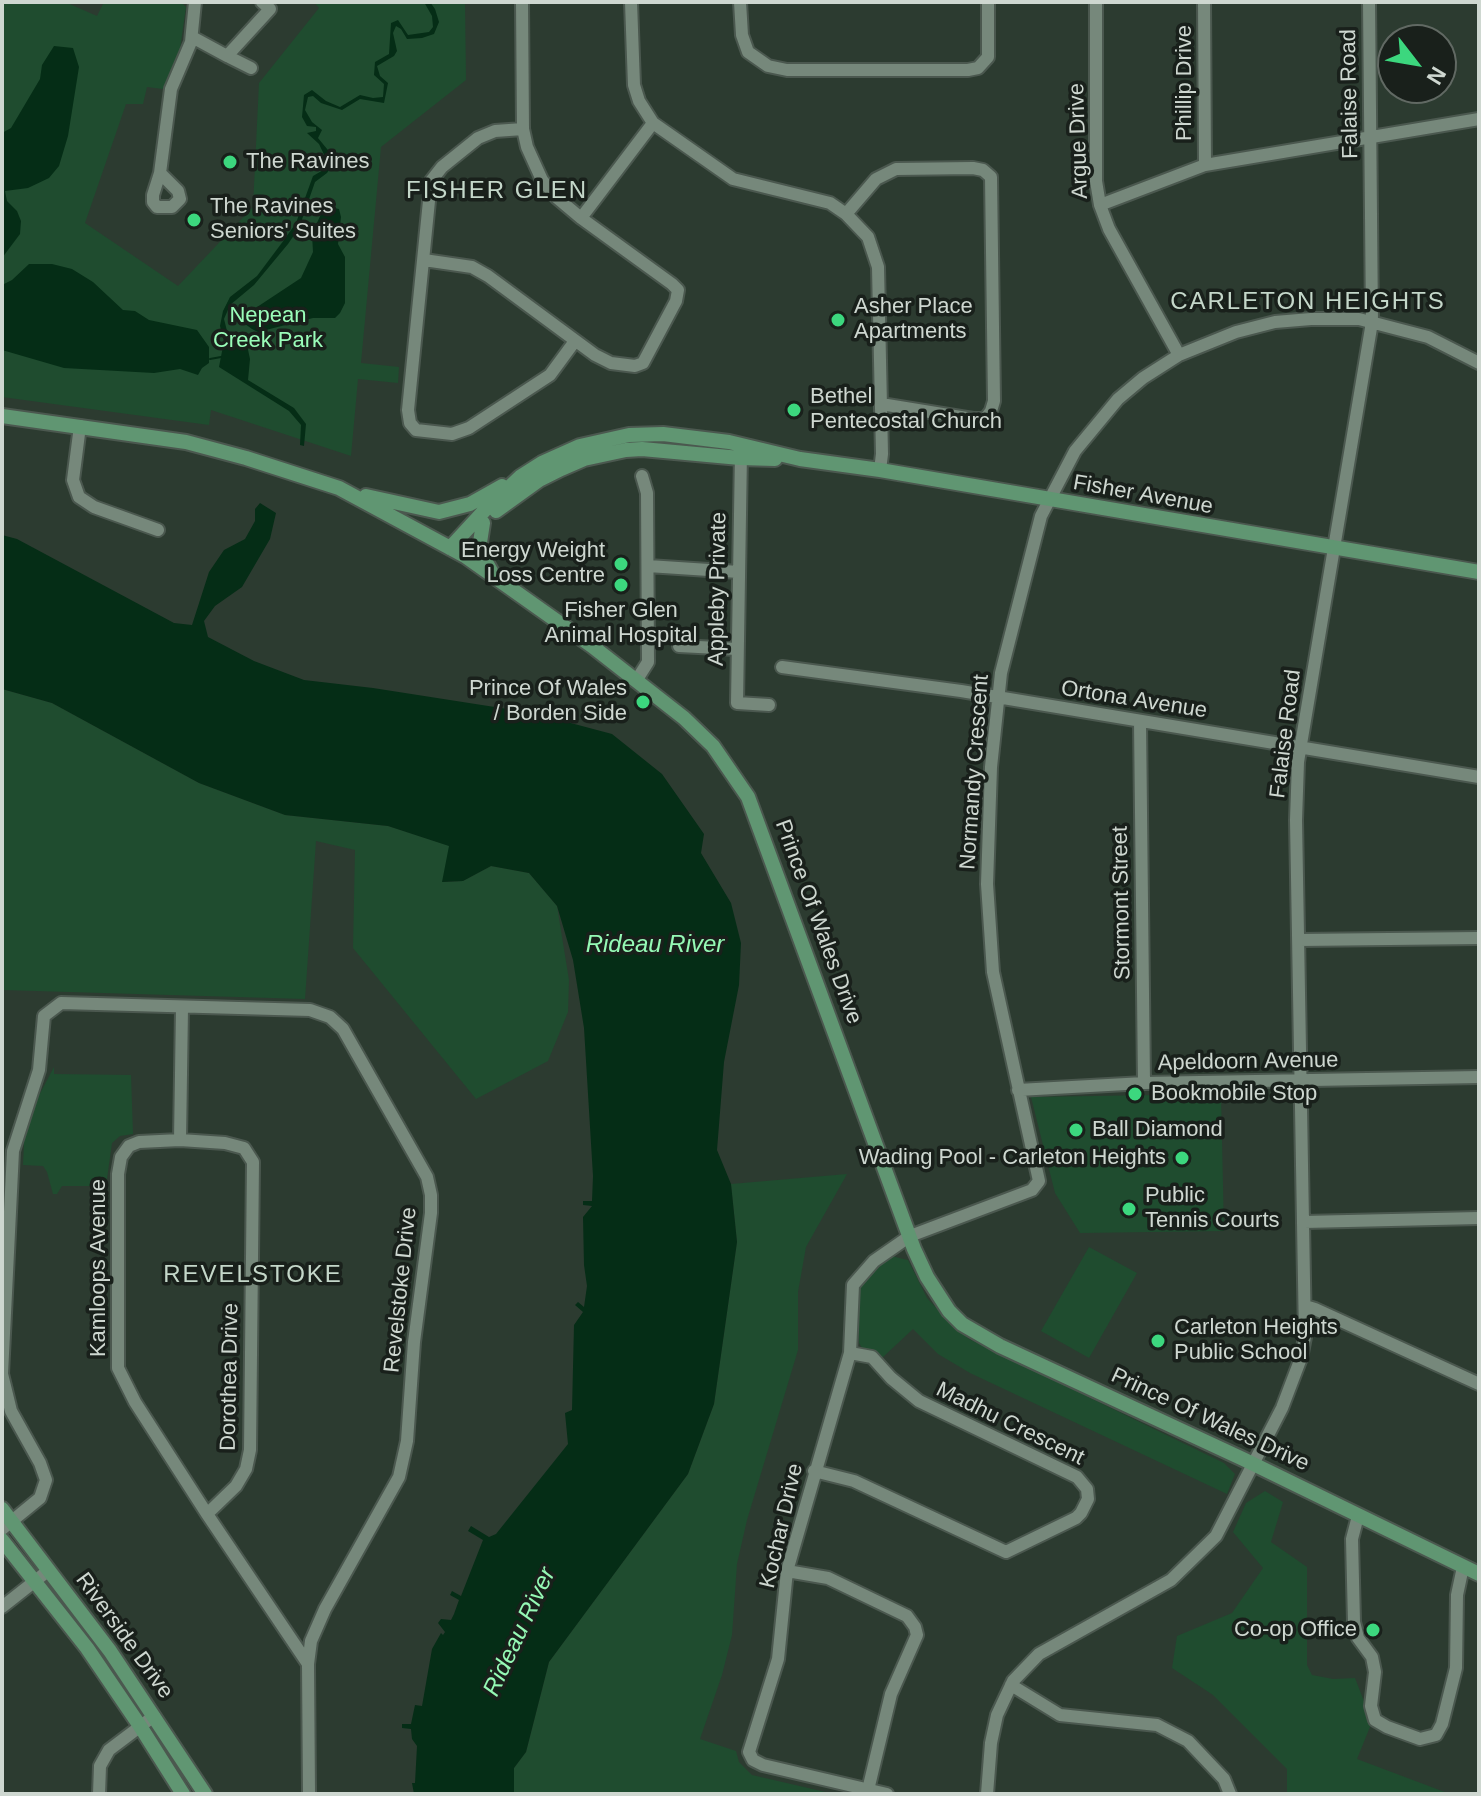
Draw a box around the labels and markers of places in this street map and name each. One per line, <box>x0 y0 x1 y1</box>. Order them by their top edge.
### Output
place label: The Ravines <box>246 149 370 175</box>
marker: The Ravines <box>221 153 239 171</box>
place label: The Ravines Seniors' Suites <box>210 194 356 246</box>
marker: The Ravines Seniors' Suites <box>185 211 203 229</box>
place label: Asher Place Apartments <box>854 294 973 346</box>
marker: Asher Place Apartments <box>829 311 847 329</box>
place label: Bethel Pentecostal Church <box>810 384 1002 436</box>
marker: Bethel Pentecostal Church <box>785 401 803 419</box>
place label: Energy Weight Loss Centre <box>461 538 605 590</box>
marker: Energy Weight Loss Centre <box>612 555 630 573</box>
marker: Fisher Glen Animal Hospital <box>612 576 630 594</box>
place label: Fisher Glen Animal Hospital <box>545 598 697 650</box>
place label: Prince Of Wales / Borden Side <box>469 676 627 728</box>
marker: Prince Of Wales / Borden Side <box>634 693 652 711</box>
place label: Bookmobile Stop <box>1151 1081 1317 1107</box>
marker: Bookmobile Stop <box>1126 1085 1144 1103</box>
place label: Ball Diamond <box>1092 1117 1223 1143</box>
marker: Ball Diamond <box>1067 1121 1085 1139</box>
place label: Wading Pool - Carleton Heights <box>859 1145 1166 1171</box>
marker: Wading Pool - Carleton Heights <box>1173 1149 1191 1167</box>
place label: Public Tennis Courts <box>1145 1183 1280 1234</box>
marker: Public Tennis Courts <box>1120 1200 1138 1218</box>
place label: Carleton Heights Public School <box>1174 1315 1338 1366</box>
marker: Carleton Heights Public School <box>1149 1332 1167 1350</box>
place label: Co-op Office <box>1234 1617 1357 1643</box>
marker: Co-op Office <box>1364 1621 1382 1639</box>

